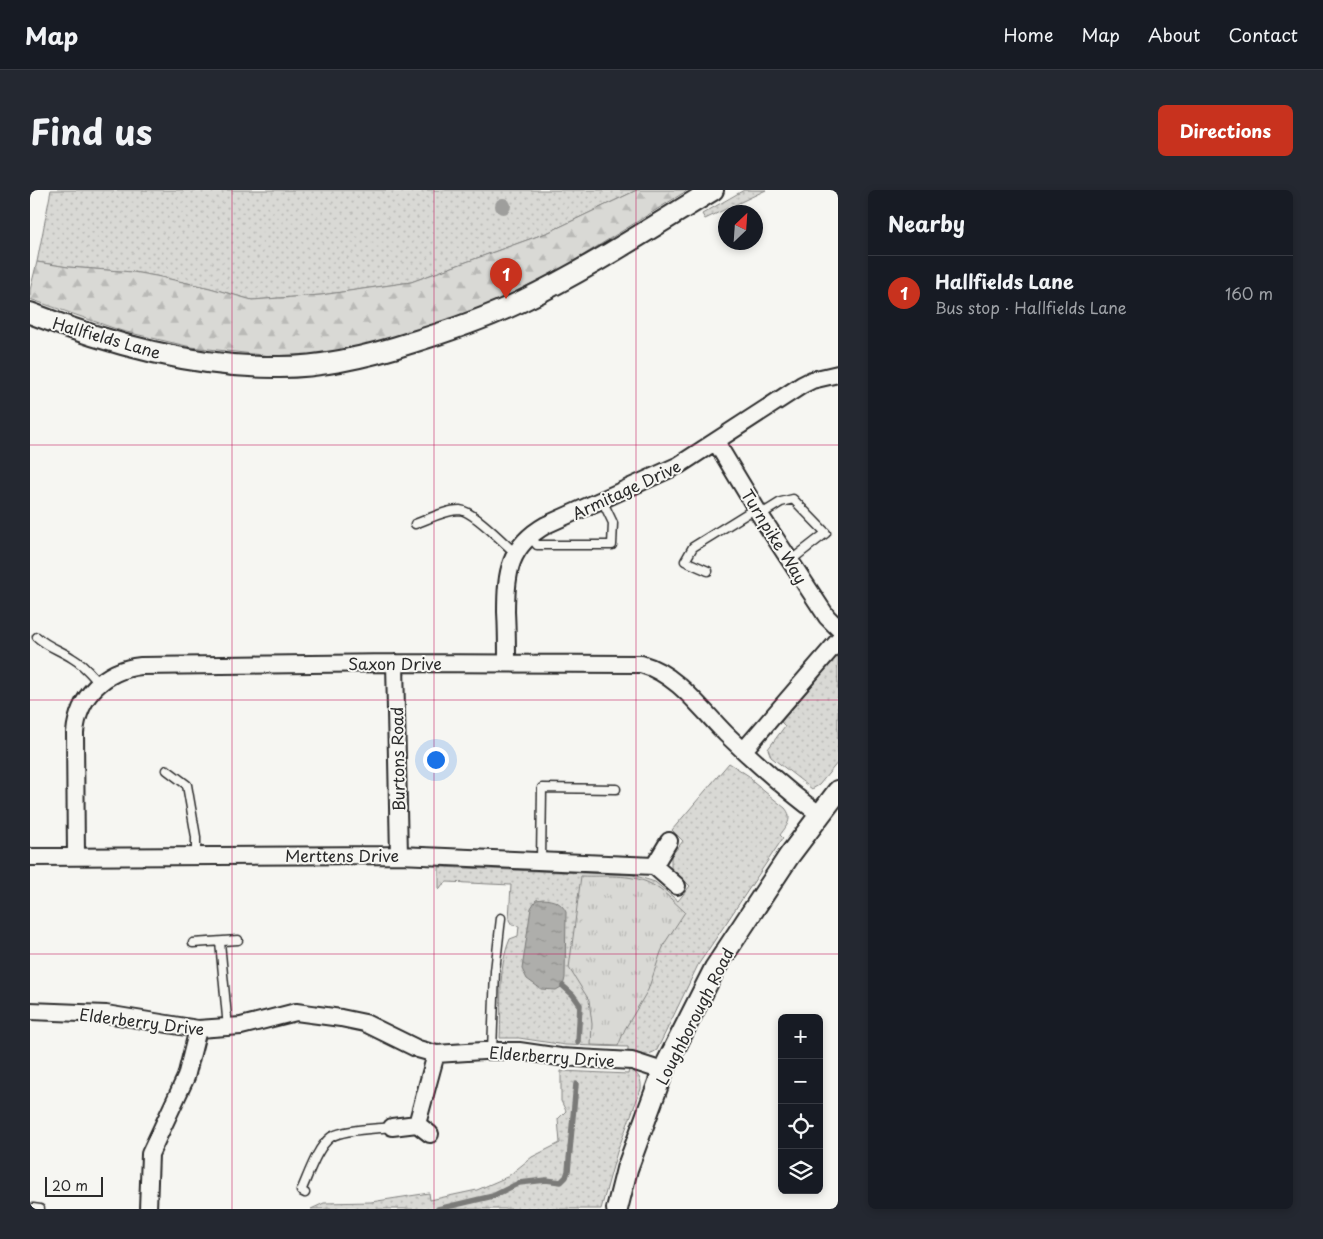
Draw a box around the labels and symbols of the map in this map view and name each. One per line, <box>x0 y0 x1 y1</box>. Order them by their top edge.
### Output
north arrow <box>718 205 763 250</box>
pin: 1 <box>490 258 522 299</box>
street label: Hallfields Lane <box>50 310 164 364</box>
street label: Armitage Drive <box>568 453 684 525</box>
street label: Turnpike Way <box>736 484 814 588</box>
street label: Saxon Drive <box>348 651 442 675</box>
street label: Burtons Road <box>384 707 410 811</box>
your location <box>423 747 449 773</box>
street label: Merttens Drive <box>285 843 399 867</box>
street label: Loughborough Road <box>649 943 739 1089</box>
street label: Elderberry Drive <box>78 1001 206 1041</box>
street label: Elderberry Drive <box>488 1040 616 1072</box>
scale bar <box>45 1174 102 1197</box>

